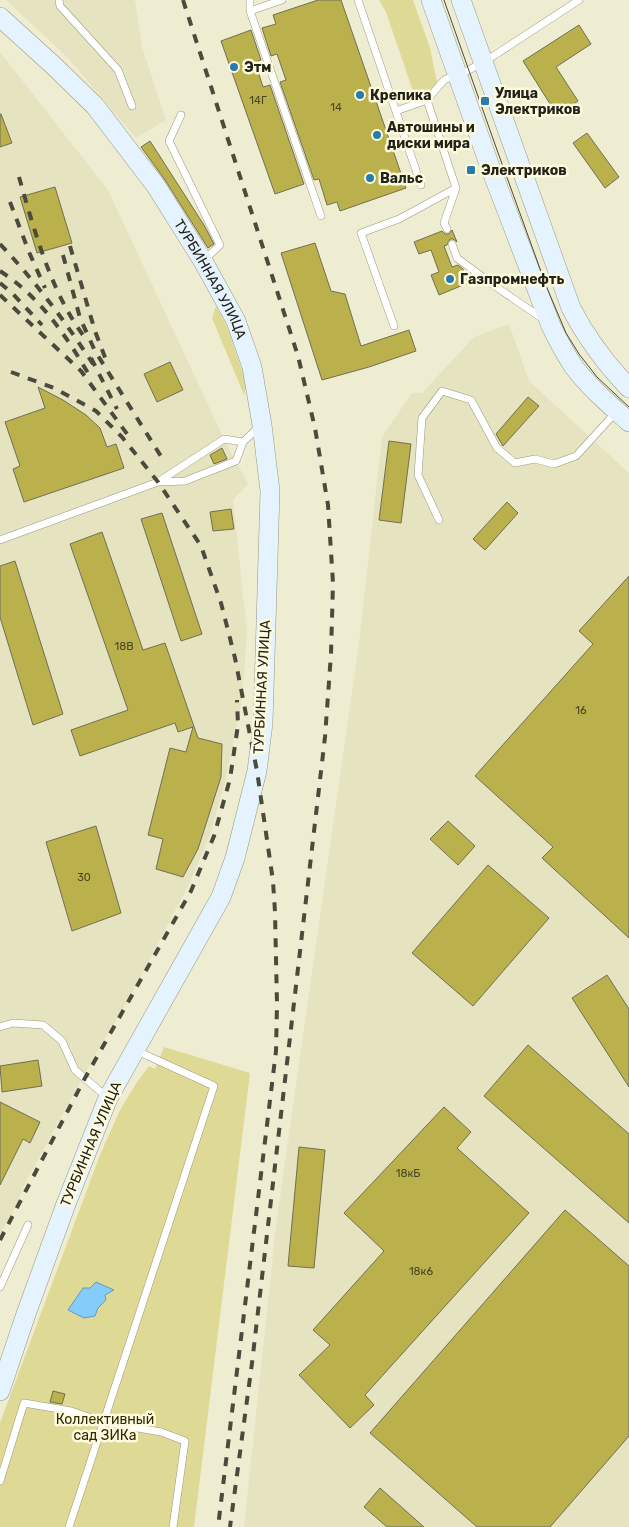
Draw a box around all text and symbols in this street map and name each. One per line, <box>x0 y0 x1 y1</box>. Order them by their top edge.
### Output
place label: Этм <box>244 59 271 76</box>
marker: Этм <box>228 61 240 73</box>
place label: Улица Электриков <box>495 85 581 118</box>
place label: Крепика <box>370 87 431 104</box>
marker: Крепика <box>354 89 366 101</box>
house number: 14Г <box>249 94 267 107</box>
marker: Улица Электриков <box>479 95 491 107</box>
house number: 14 <box>330 101 342 114</box>
place label: Автошины и диски мира <box>387 119 475 152</box>
marker: Автошины и диски мира <box>371 129 383 141</box>
place label: Электриков <box>481 162 567 179</box>
marker: Электриков <box>465 164 477 176</box>
place label: Вальс <box>380 170 423 187</box>
marker: Вальс <box>364 172 376 184</box>
street label: ТУРБИННАЯ УЛИЦА <box>171 216 250 342</box>
place label: Газпромнефть <box>460 271 565 288</box>
marker: Газпромнефть <box>444 273 456 285</box>
street label: ТУРБИННАЯ УЛИЦА <box>250 619 274 755</box>
house number: 18В <box>114 640 134 653</box>
house number: 16 <box>575 704 587 717</box>
house number: 30 <box>77 871 91 884</box>
street label: ТУРБИННАЯ УЛИЦА <box>57 1078 125 1209</box>
house number: 18кБ <box>396 1167 420 1180</box>
house number: 18к6 <box>409 1265 433 1278</box>
park label: Коллективный сад ЗИКа <box>56 1411 154 1444</box>

